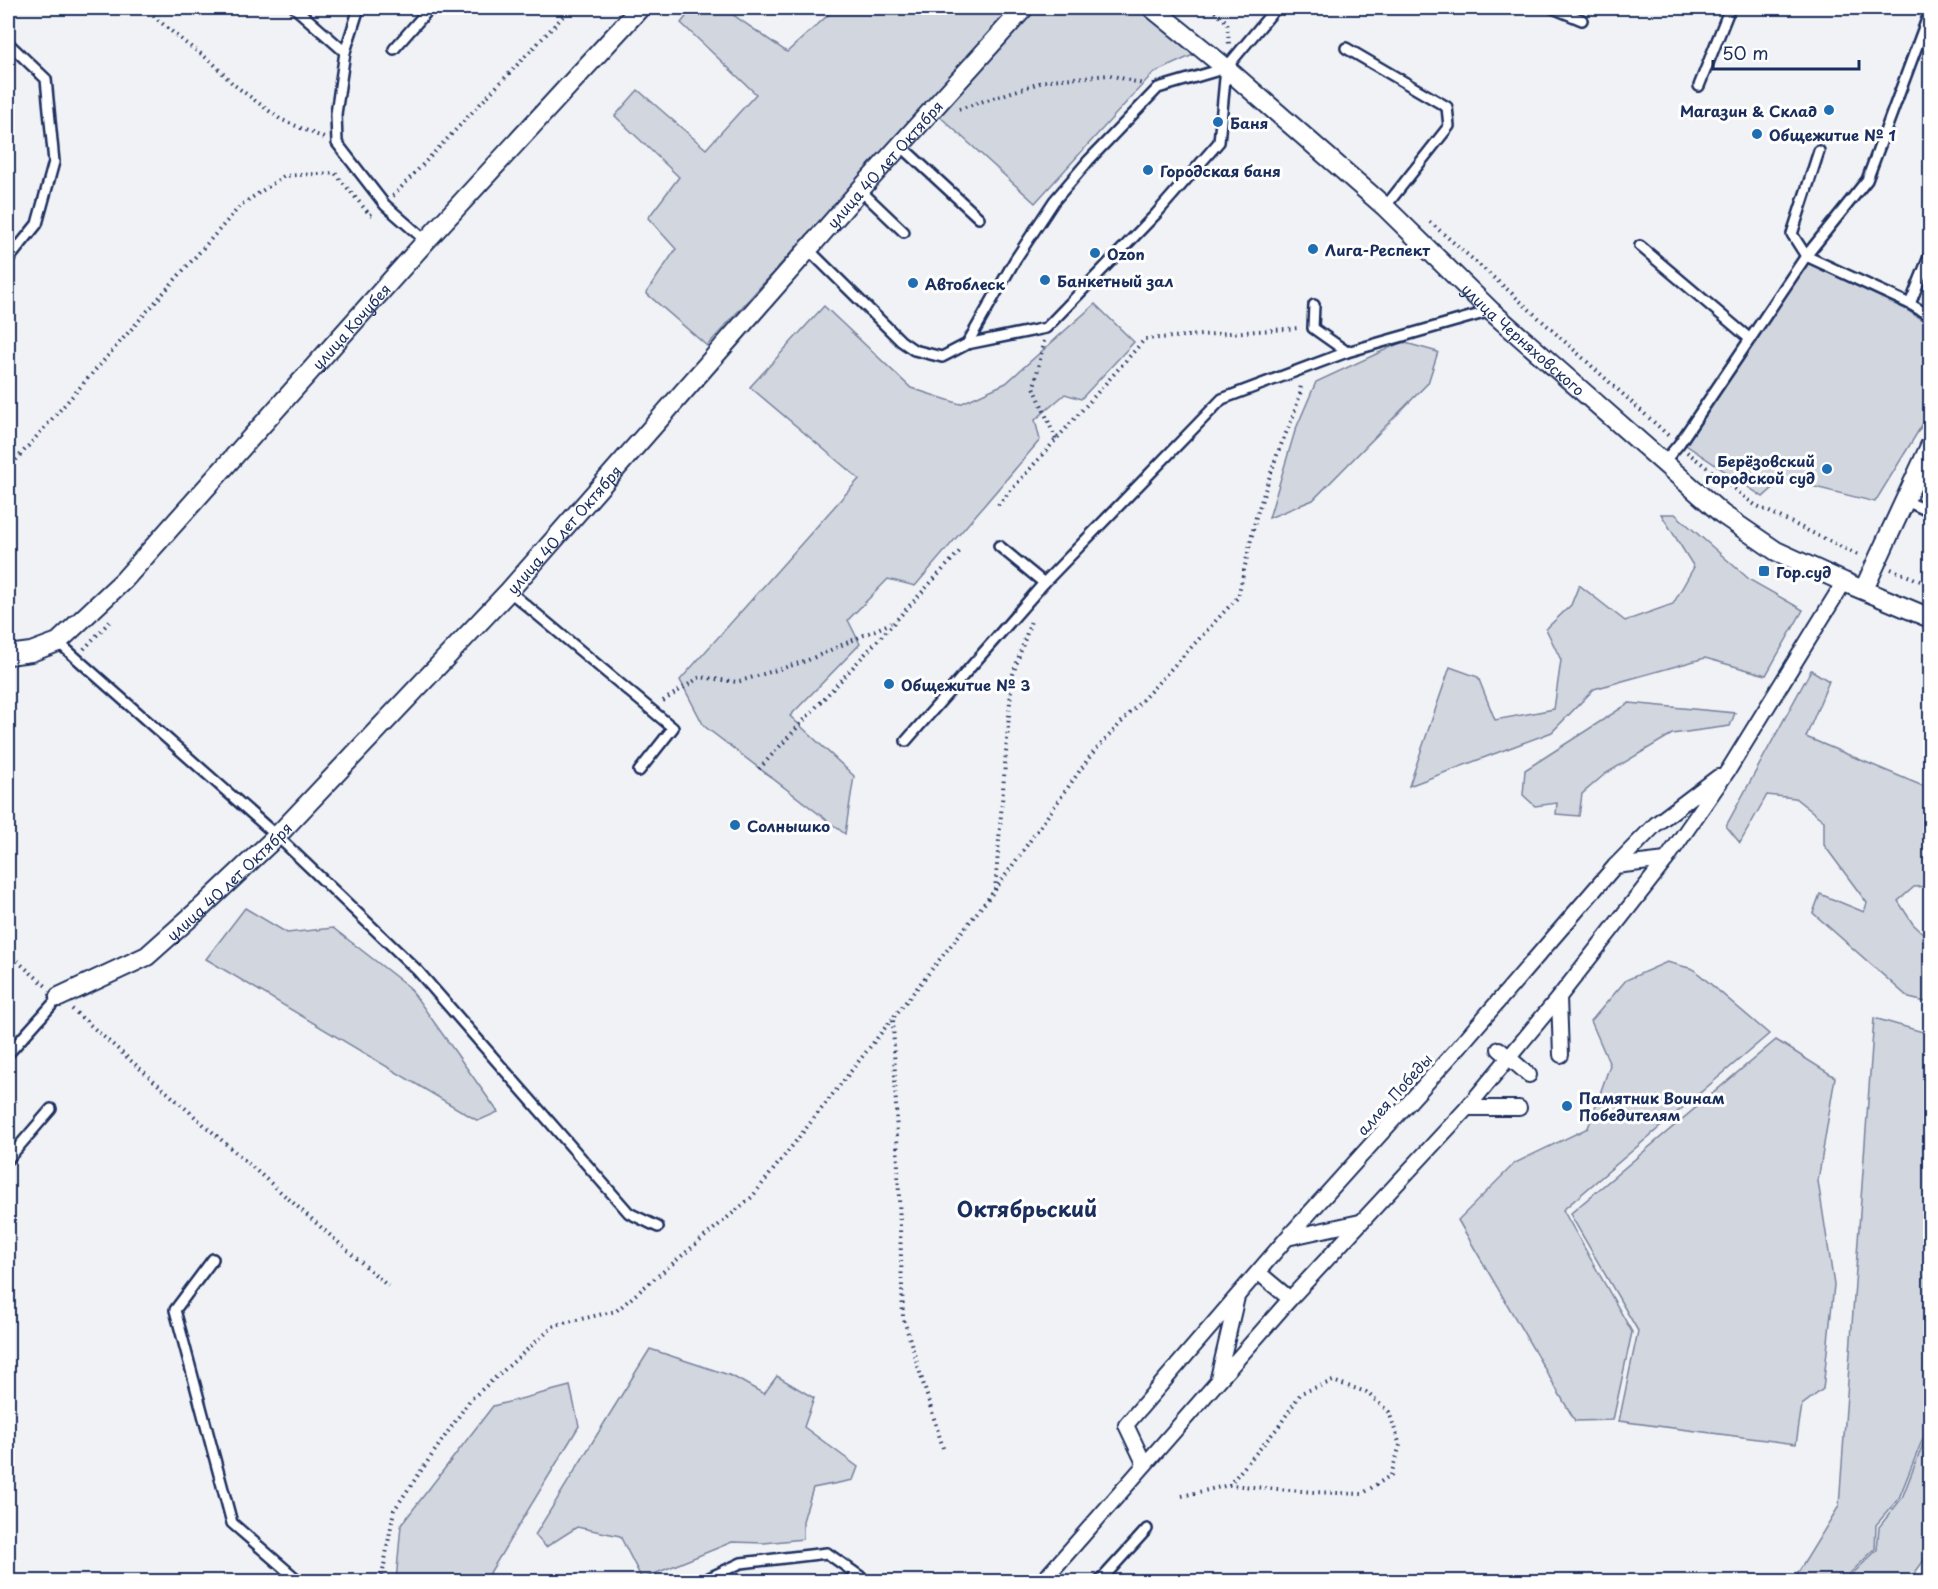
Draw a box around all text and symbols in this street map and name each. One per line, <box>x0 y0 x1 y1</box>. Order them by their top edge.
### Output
scale bar <box>1713 33 1858 71</box>
text: 50 m <box>1722 39 1769 66</box>
street label: улица 40 лет Октября <box>821 95 948 233</box>
place label: Магазин & Склад <box>1680 99 1817 122</box>
marker: Магазин & Склад <box>1822 103 1836 117</box>
place label: Баня <box>1230 111 1268 134</box>
marker: Баня <box>1211 115 1225 129</box>
place label: Общежитие № 1 <box>1769 123 1896 146</box>
marker: Общежитие № 1 <box>1750 127 1764 141</box>
place label: Городская баня <box>1160 159 1281 182</box>
marker: Городская баня <box>1141 163 1155 177</box>
place label: Лига-Респект <box>1325 238 1431 261</box>
place label: Ozon <box>1107 242 1145 265</box>
marker: Лига-Респект <box>1306 242 1320 256</box>
marker: Ozon <box>1088 246 1102 260</box>
place label: Банкетный зал <box>1057 269 1174 292</box>
place label: Автоблеск <box>925 272 1005 295</box>
marker: Банкетный зал <box>1038 273 1052 287</box>
marker: Автоблеск <box>906 276 920 290</box>
street label: улица Черняховского <box>1457 277 1591 400</box>
street label: улица Кочубея <box>306 278 395 374</box>
place label: Берёзовский городской суд <box>1705 449 1815 489</box>
street label: улица 40 лет Октября <box>500 459 626 598</box>
marker: Берёзовский городской суд <box>1820 462 1834 476</box>
place label: Гор.суд <box>1776 560 1831 583</box>
marker: Гор.суд <box>1757 564 1771 578</box>
place label: Общежитие № 3 <box>901 673 1031 696</box>
marker: Общежитие № 3 <box>882 677 896 691</box>
place label: Солнышко <box>747 814 830 837</box>
street label: улица 40 лет Октября <box>161 816 297 946</box>
marker: Солнышко <box>728 818 742 832</box>
street label: аллея Победы <box>1351 1048 1437 1140</box>
place label: Памятник Воинам Победителям <box>1579 1086 1725 1126</box>
marker: Памятник Воинам Победителям <box>1560 1099 1574 1113</box>
district label: Октябрьский <box>957 1192 1097 1224</box>

